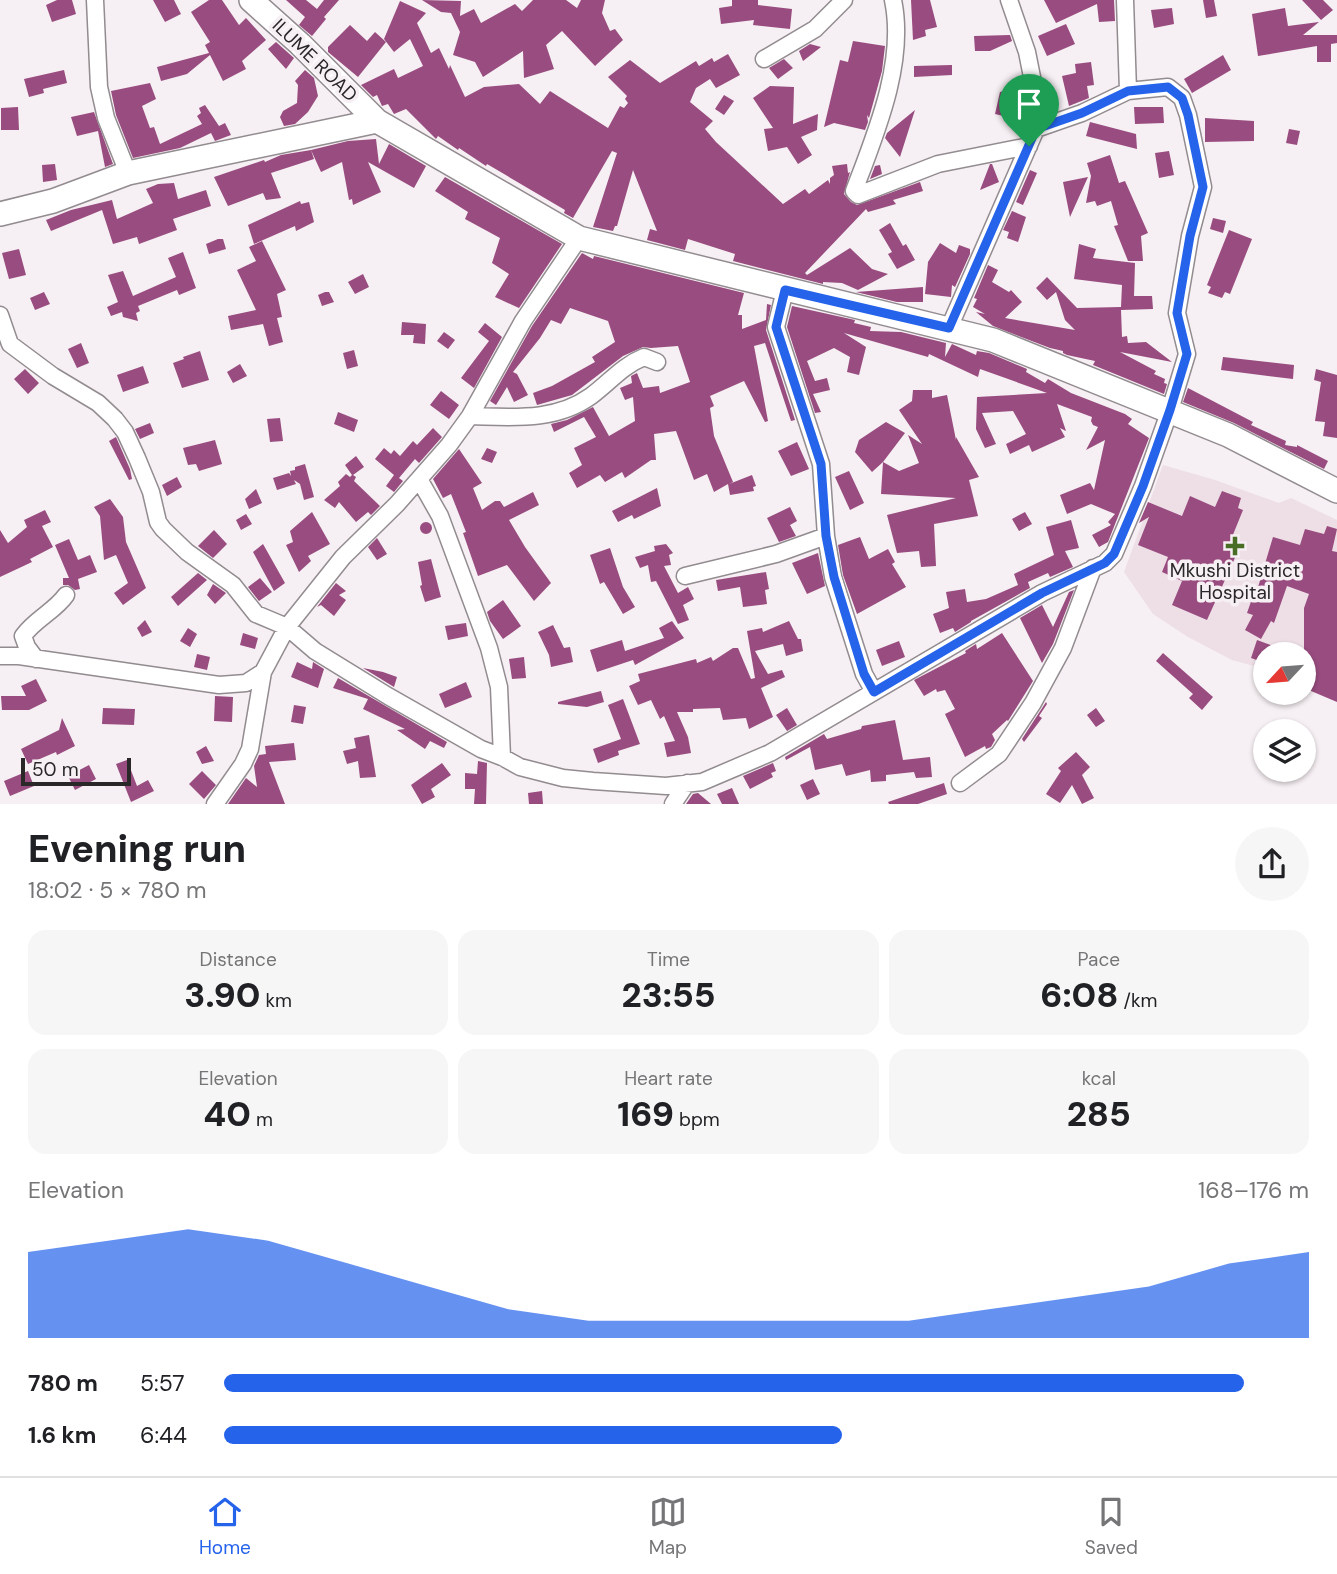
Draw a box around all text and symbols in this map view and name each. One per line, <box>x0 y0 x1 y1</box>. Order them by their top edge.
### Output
street label: ILUME ROAD <box>267 13 363 107</box>
pin <box>999 74 1059 146</box>
icon: arrive <box>1010 85 1048 123</box>
marker: Mkushi District Hospital <box>1225 536 1245 556</box>
place label: Mkushi District Hospital <box>1170 558 1300 605</box>
north arrow <box>1253 642 1316 705</box>
map controls <box>1253 642 1316 782</box>
button: layers <box>1253 719 1316 782</box>
scale bar <box>21 755 131 787</box>
text: 50 m <box>32 757 79 782</box>
text: Evening run <box>28 824 246 874</box>
button: share <box>1235 827 1309 901</box>
text: 18:02 · 5 × 780 m <box>28 875 206 905</box>
text: Distance <box>200 947 277 972</box>
text: Time <box>647 947 690 972</box>
text: Pace <box>1078 947 1120 972</box>
text: 3.90 <box>184 972 260 1018</box>
text: 23:55 <box>621 972 716 1018</box>
text: 6:08 <box>1040 972 1118 1018</box>
text: km <box>260 988 292 1013</box>
text: /km <box>1118 988 1157 1013</box>
text: Elevation <box>199 1066 278 1091</box>
text: Heart rate <box>624 1066 713 1091</box>
text: kcal <box>1082 1066 1116 1091</box>
text: 40 <box>203 1091 251 1137</box>
text: 169 <box>617 1091 674 1137</box>
text: 285 <box>1067 1091 1131 1137</box>
text: m <box>251 1107 273 1132</box>
text: bpm <box>674 1107 720 1132</box>
text: Elevation <box>28 1175 124 1205</box>
text: 168–176 m <box>1198 1175 1309 1205</box>
text: 780 m <box>28 1368 98 1398</box>
text: 5:57 <box>140 1368 185 1398</box>
text: 1.6 km <box>28 1420 96 1450</box>
text: 6:44 <box>140 1420 187 1450</box>
tab: Home <box>199 1493 251 1560</box>
tab: Map <box>649 1493 687 1560</box>
tab: Saved <box>1085 1493 1138 1560</box>

